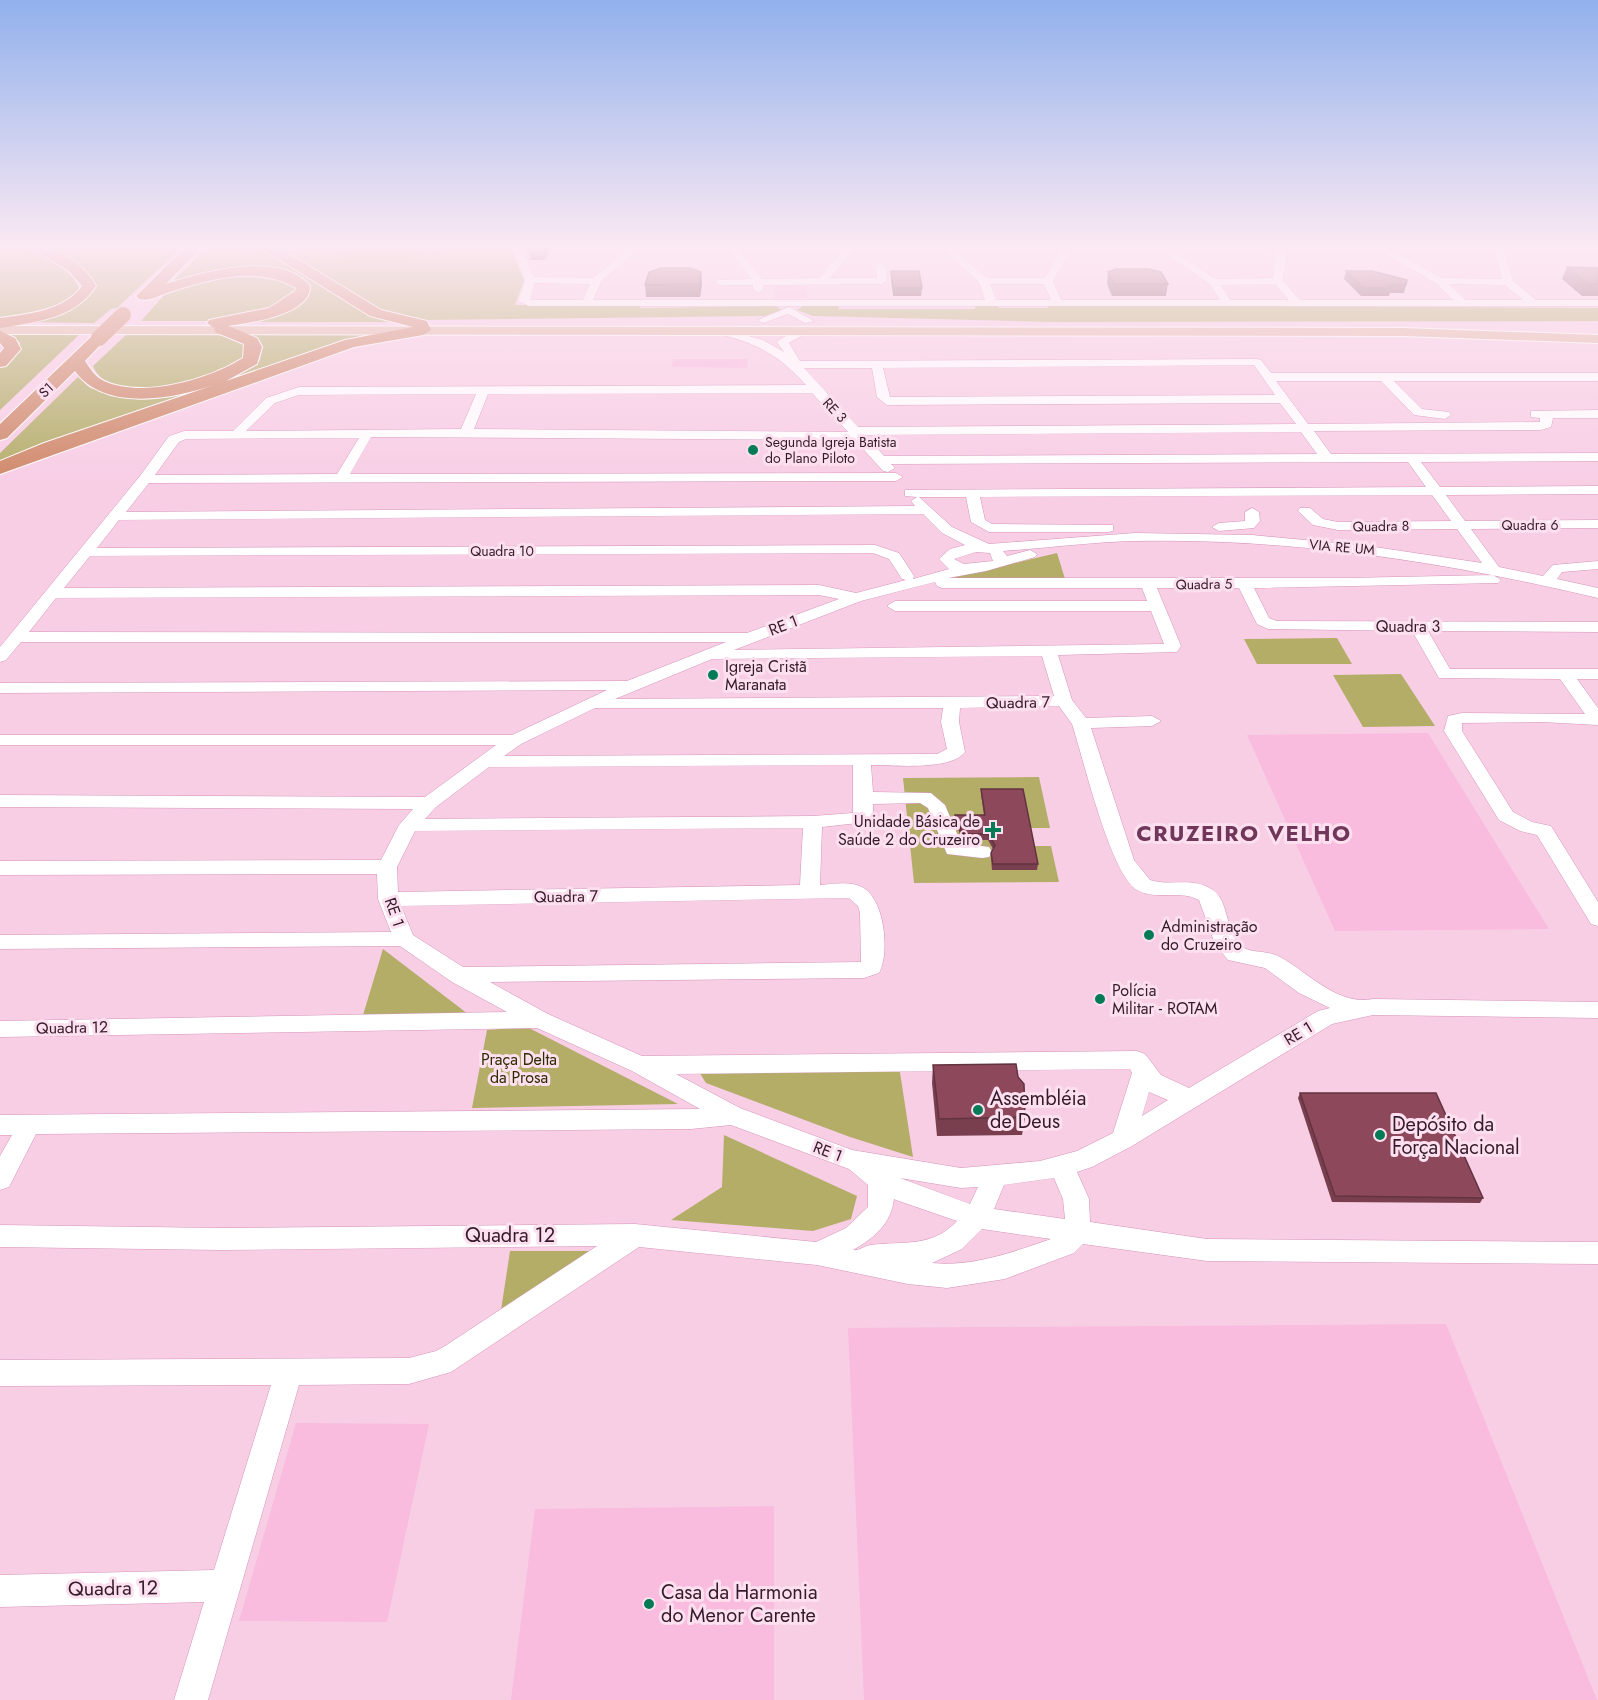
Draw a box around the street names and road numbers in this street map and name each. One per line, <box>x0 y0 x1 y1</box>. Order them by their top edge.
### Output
street label: S1 <box>34 378 58 402</box>
street label: RE 3 <box>818 393 852 427</box>
street label: Quadra 6 <box>1502 515 1558 535</box>
street label: Quadra 8 <box>1353 516 1409 536</box>
street label: VIA RE UM <box>1308 534 1376 560</box>
street label: Quadra 10 <box>470 541 534 561</box>
street label: Quadra 5 <box>1175 574 1233 594</box>
street label: RE 1 <box>765 609 801 642</box>
street label: Quadra 3 <box>1376 615 1441 638</box>
street label: Quadra 7 <box>986 690 1051 715</box>
street label: Quadra 7 <box>534 884 599 909</box>
street label: RE 1 <box>379 894 410 930</box>
street label: Quadra 12 <box>36 1015 108 1040</box>
street label: RE 1 <box>1280 1016 1317 1051</box>
street label: RE 1 <box>810 1135 846 1168</box>
street label: Quadra 12 <box>465 1221 555 1250</box>
street label: Quadra 12 <box>68 1573 158 1604</box>

